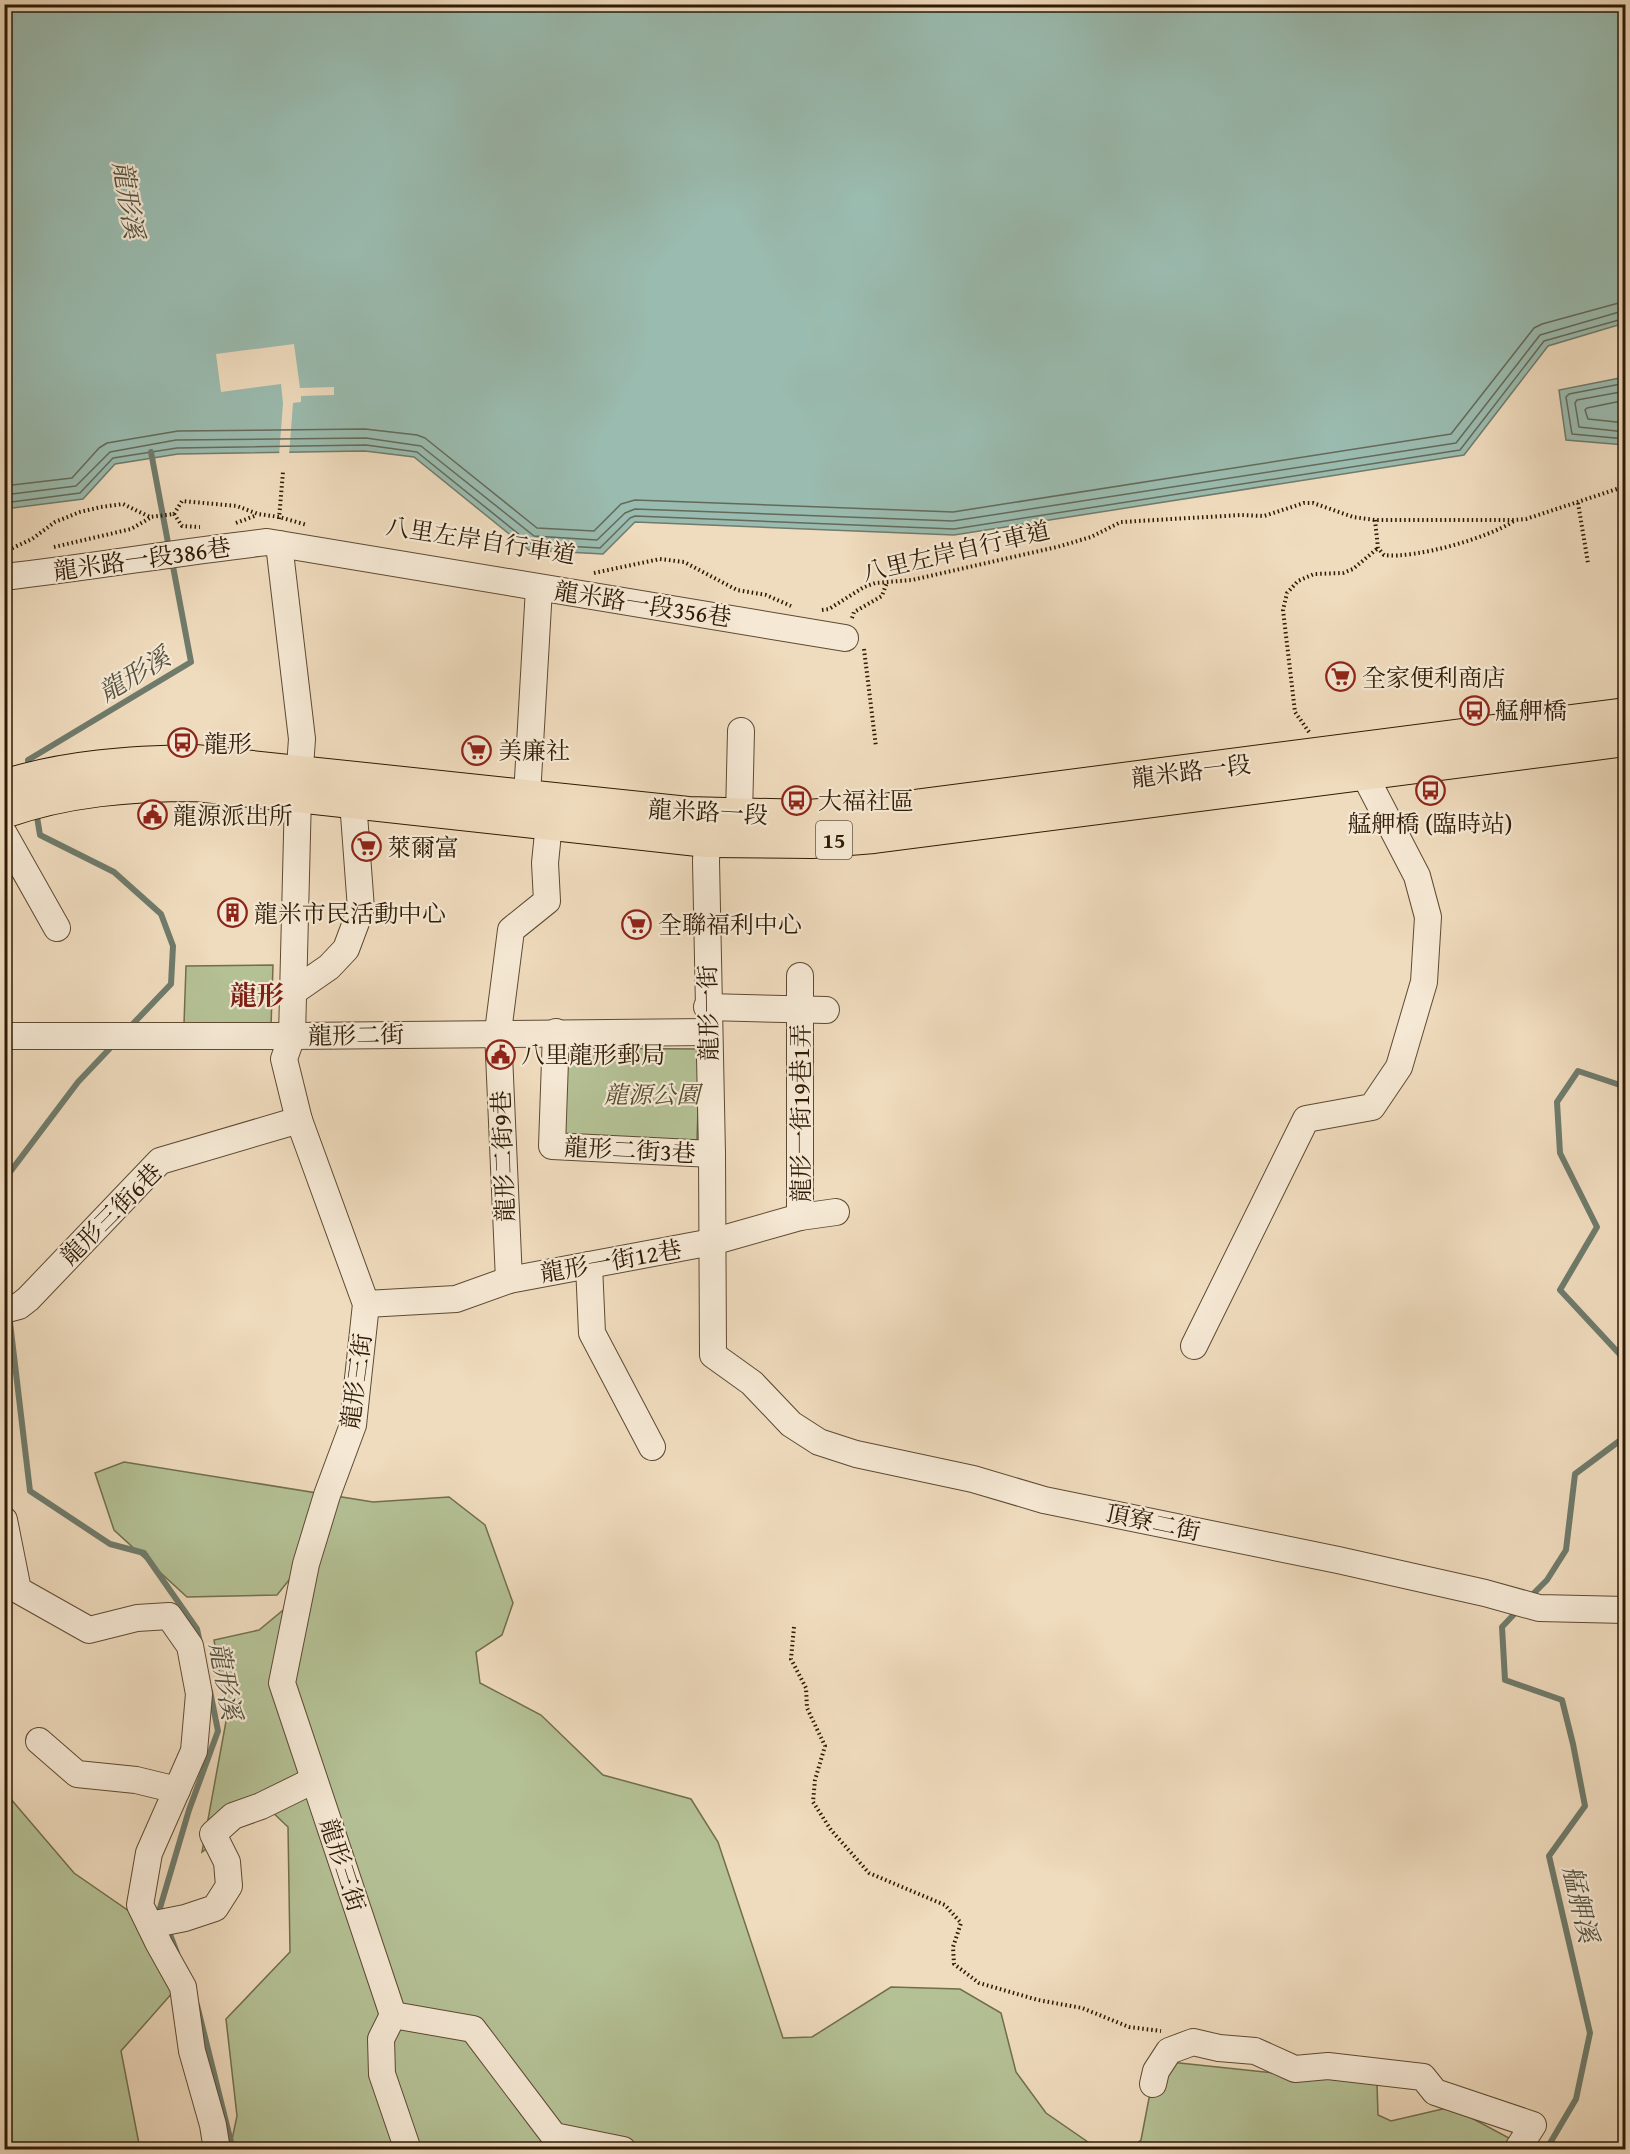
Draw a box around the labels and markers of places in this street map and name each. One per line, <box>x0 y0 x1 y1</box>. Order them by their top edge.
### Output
place label: 全家便利商店 <box>1362 660 1506 695</box>
supermarket icon: 全家便利商店 <box>1325 661 1357 693</box>
place label: 艋舺橋 <box>1495 693 1567 728</box>
bus stop icon: 艋舺橋 <box>1458 694 1490 726</box>
place label: 龍形 <box>204 726 252 761</box>
bus stop icon: 龍形 <box>167 727 199 759</box>
place label: 美廉社 <box>498 733 570 768</box>
supermarket icon: 美廉社 <box>461 734 493 766</box>
bus stop icon: 艋舺橋 (臨時站) <box>1414 774 1446 806</box>
place label: 大福社區 <box>818 783 914 818</box>
bus stop icon: 大福社區 <box>781 784 813 816</box>
place label: 龍源派出所 <box>173 798 293 833</box>
public building icon: 龍源派出所 <box>136 799 168 831</box>
place label: 艋舺橋 (臨時站) <box>1348 806 1512 841</box>
place label: 萊爾富 <box>387 830 459 865</box>
supermarket icon: 萊爾富 <box>350 831 382 863</box>
place label: 龍米市民活動中心 <box>254 896 446 931</box>
building icon: 龍米市民活動中心 <box>217 897 249 929</box>
place label: 全聯福利中心 <box>658 907 802 942</box>
supermarket icon: 全聯福利中心 <box>621 908 653 940</box>
place label: 八里龍形郵局 <box>521 1037 665 1072</box>
public building icon: 八里龍形郵局 <box>484 1038 516 1070</box>

